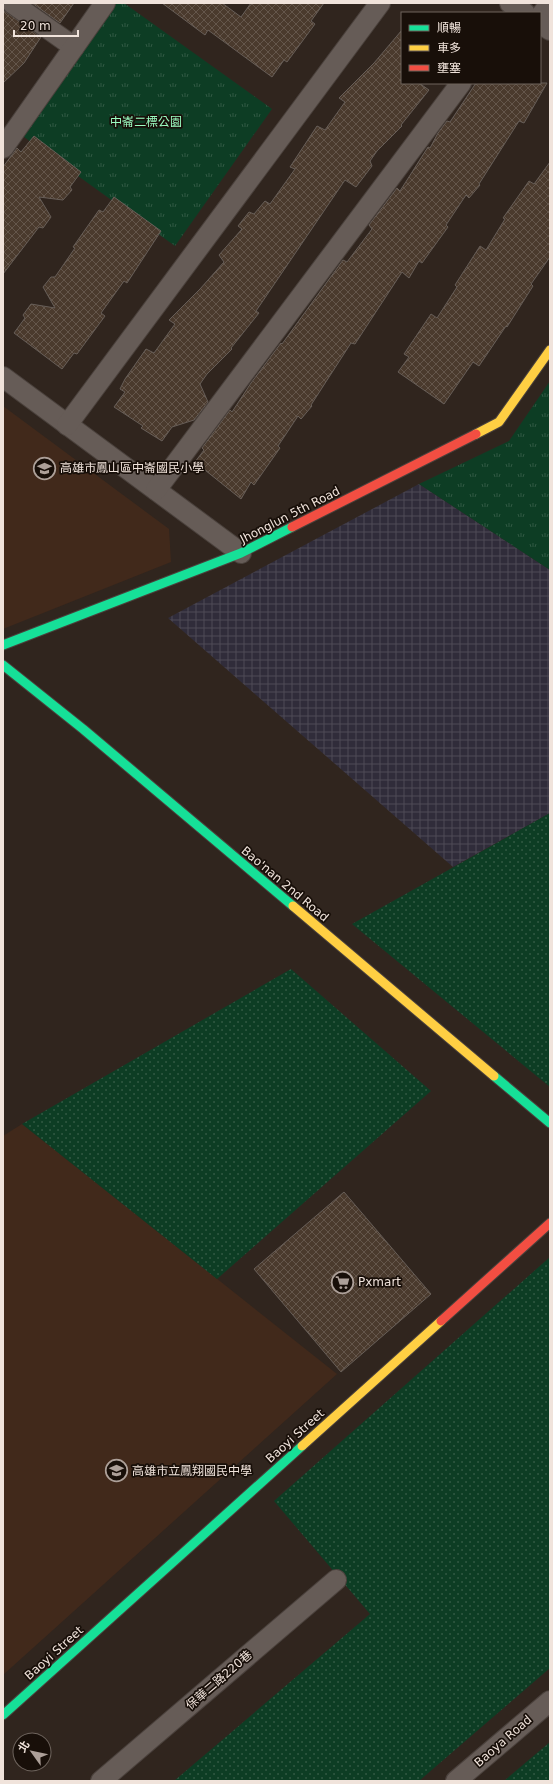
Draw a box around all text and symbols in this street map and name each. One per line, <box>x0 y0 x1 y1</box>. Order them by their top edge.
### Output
scale bar <box>14 12 78 38</box>
legend <box>401 12 541 84</box>
text: 20 m <box>20 19 51 33</box>
text: 順暢 <box>437 21 461 35</box>
text: 車多 <box>437 41 461 55</box>
text: 壅塞 <box>437 61 461 75</box>
park label: 中崙二標公園 <box>110 115 182 129</box>
school or university icon: 高雄市鳳山區中崙國民小學 <box>32 455 58 481</box>
place label: 高雄市鳳山區中崙國民小學 <box>60 461 204 475</box>
street label: Jhonglun 5th Road <box>237 484 342 547</box>
street label: Bao'nan 2nd Road <box>239 843 331 925</box>
supermarket icon: Pxmart <box>330 1269 356 1295</box>
place label: Pxmart <box>358 1275 401 1289</box>
street label: Baoyi Street <box>263 1406 327 1466</box>
school or university icon: 高雄市立鳳翔國民中學 <box>104 1458 130 1484</box>
place label: 高雄市立鳳翔國民中學 <box>132 1464 252 1478</box>
street label: Baoyi Street <box>22 1623 86 1683</box>
street label: 保華二路220巷 <box>183 1648 255 1712</box>
street label: Baoya Road <box>471 1712 535 1770</box>
north arrow <box>12 1732 52 1772</box>
text: 北 <box>16 1739 32 1755</box>

